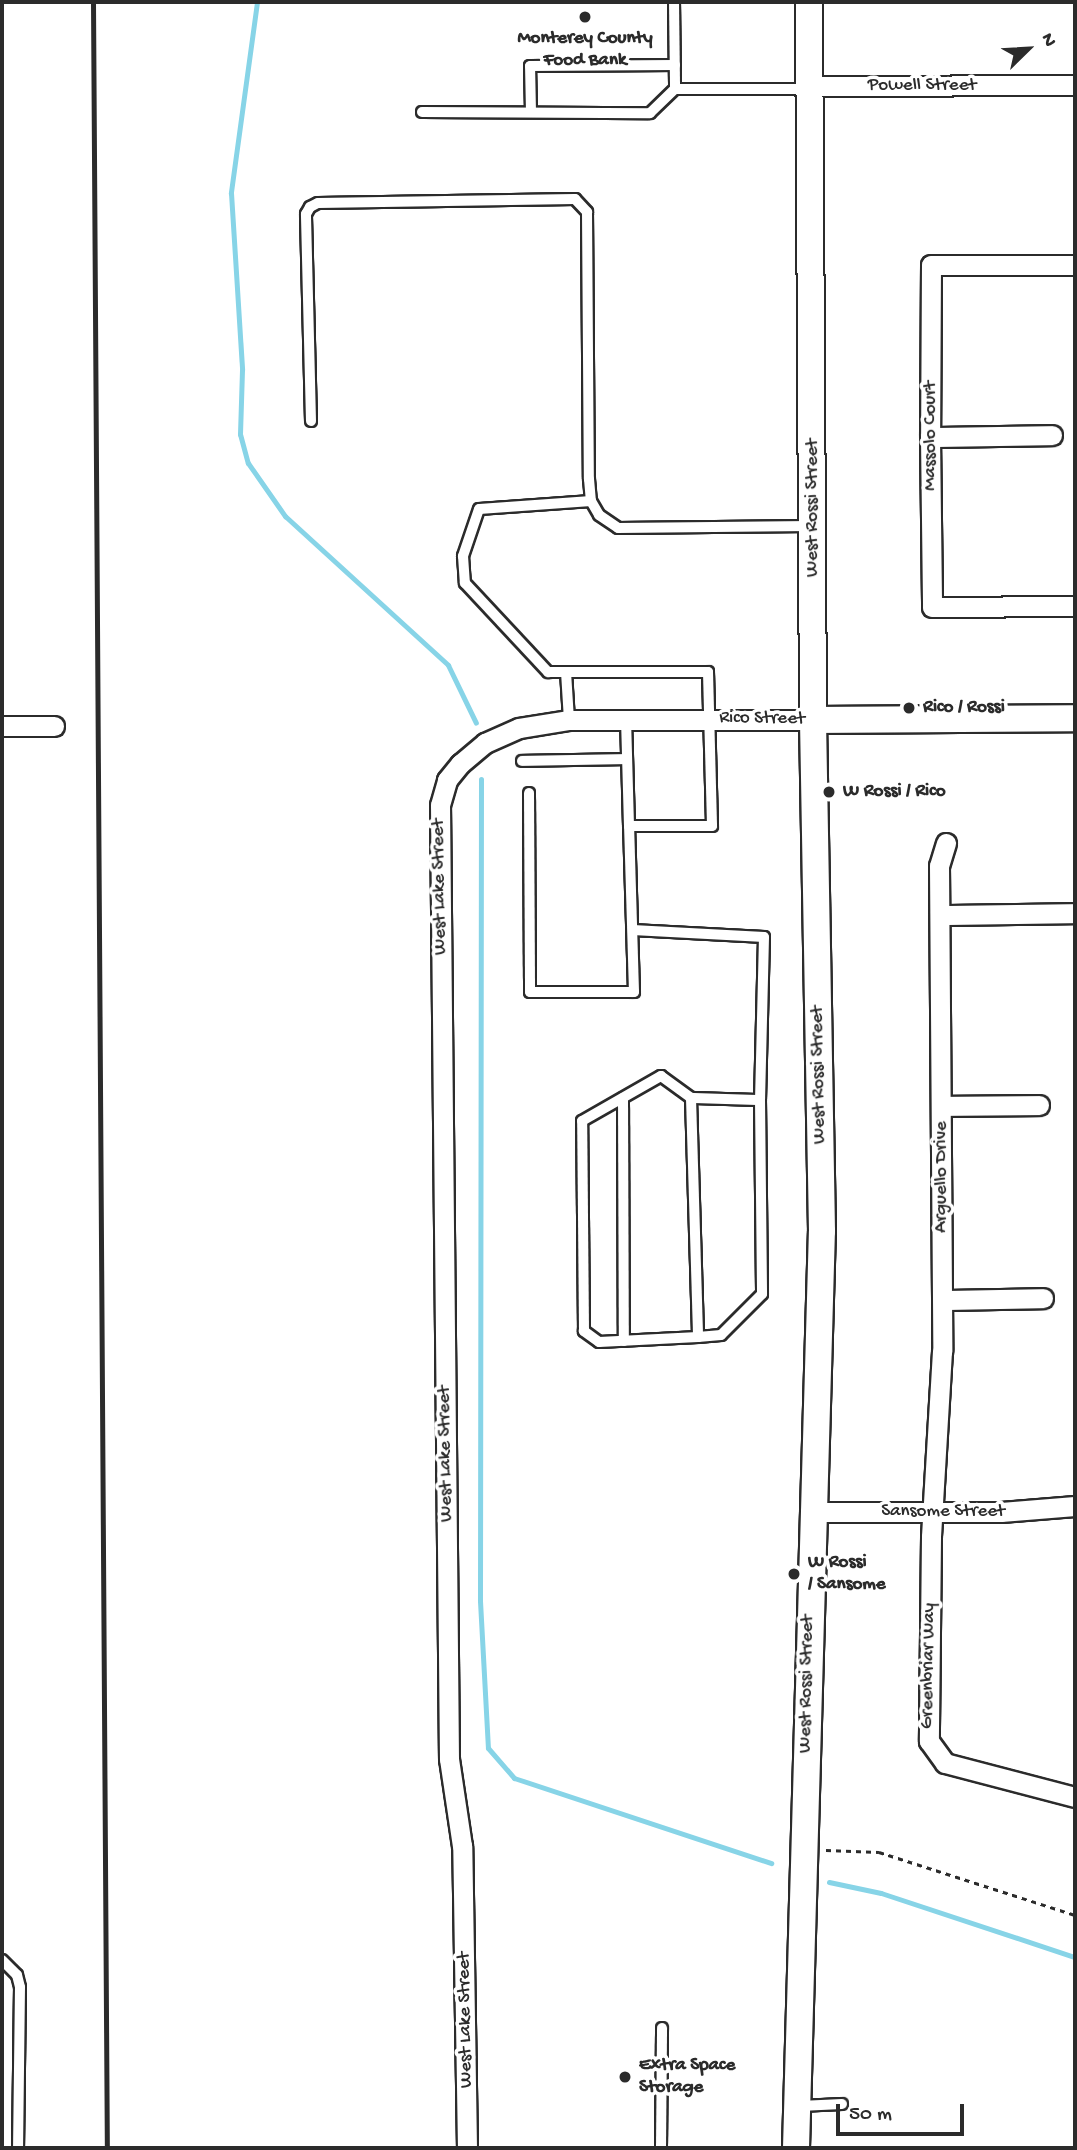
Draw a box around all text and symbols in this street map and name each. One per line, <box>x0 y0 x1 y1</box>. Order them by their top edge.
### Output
marker: Monterey County Food Bank <box>577 9 593 25</box>
north arrow <box>993 14 1063 84</box>
place label: Monterey County Food Bank <box>517 28 653 72</box>
text: N <box>1035 30 1061 51</box>
street label: Powell Street <box>868 75 976 97</box>
street label: Massolo Court <box>920 381 942 491</box>
street label: West Rossi Street <box>802 439 824 577</box>
place label: Rico / Rossi <box>923 697 1005 719</box>
marker: Rico / Rossi <box>901 700 917 716</box>
street label: Rico Street <box>719 707 805 731</box>
place label: W Rossi / Rico <box>843 781 946 803</box>
marker: W Rossi / Rico <box>821 784 837 800</box>
street label: West Lake Street <box>427 819 453 955</box>
street label: West Rossi Street <box>806 1006 832 1144</box>
street label: Arguello Drive <box>931 1121 953 1233</box>
street label: West Lake Street <box>433 1386 459 1522</box>
street label: Sansome Street <box>881 1501 1005 1523</box>
place label: W Rossi / Sansome <box>808 1552 886 1596</box>
marker: W Rossi / Sansome <box>786 1566 802 1582</box>
street label: Greenbriar Way <box>917 1603 941 1729</box>
street label: West Rossi Street <box>794 1615 820 1753</box>
street label: West Lake Street <box>453 1952 479 2088</box>
place label: Extra Space Storage <box>639 2055 735 2099</box>
marker: Extra Space Storage <box>617 2069 633 2085</box>
scale bar <box>839 2090 967 2134</box>
text: 50 m <box>849 2103 892 2128</box>

